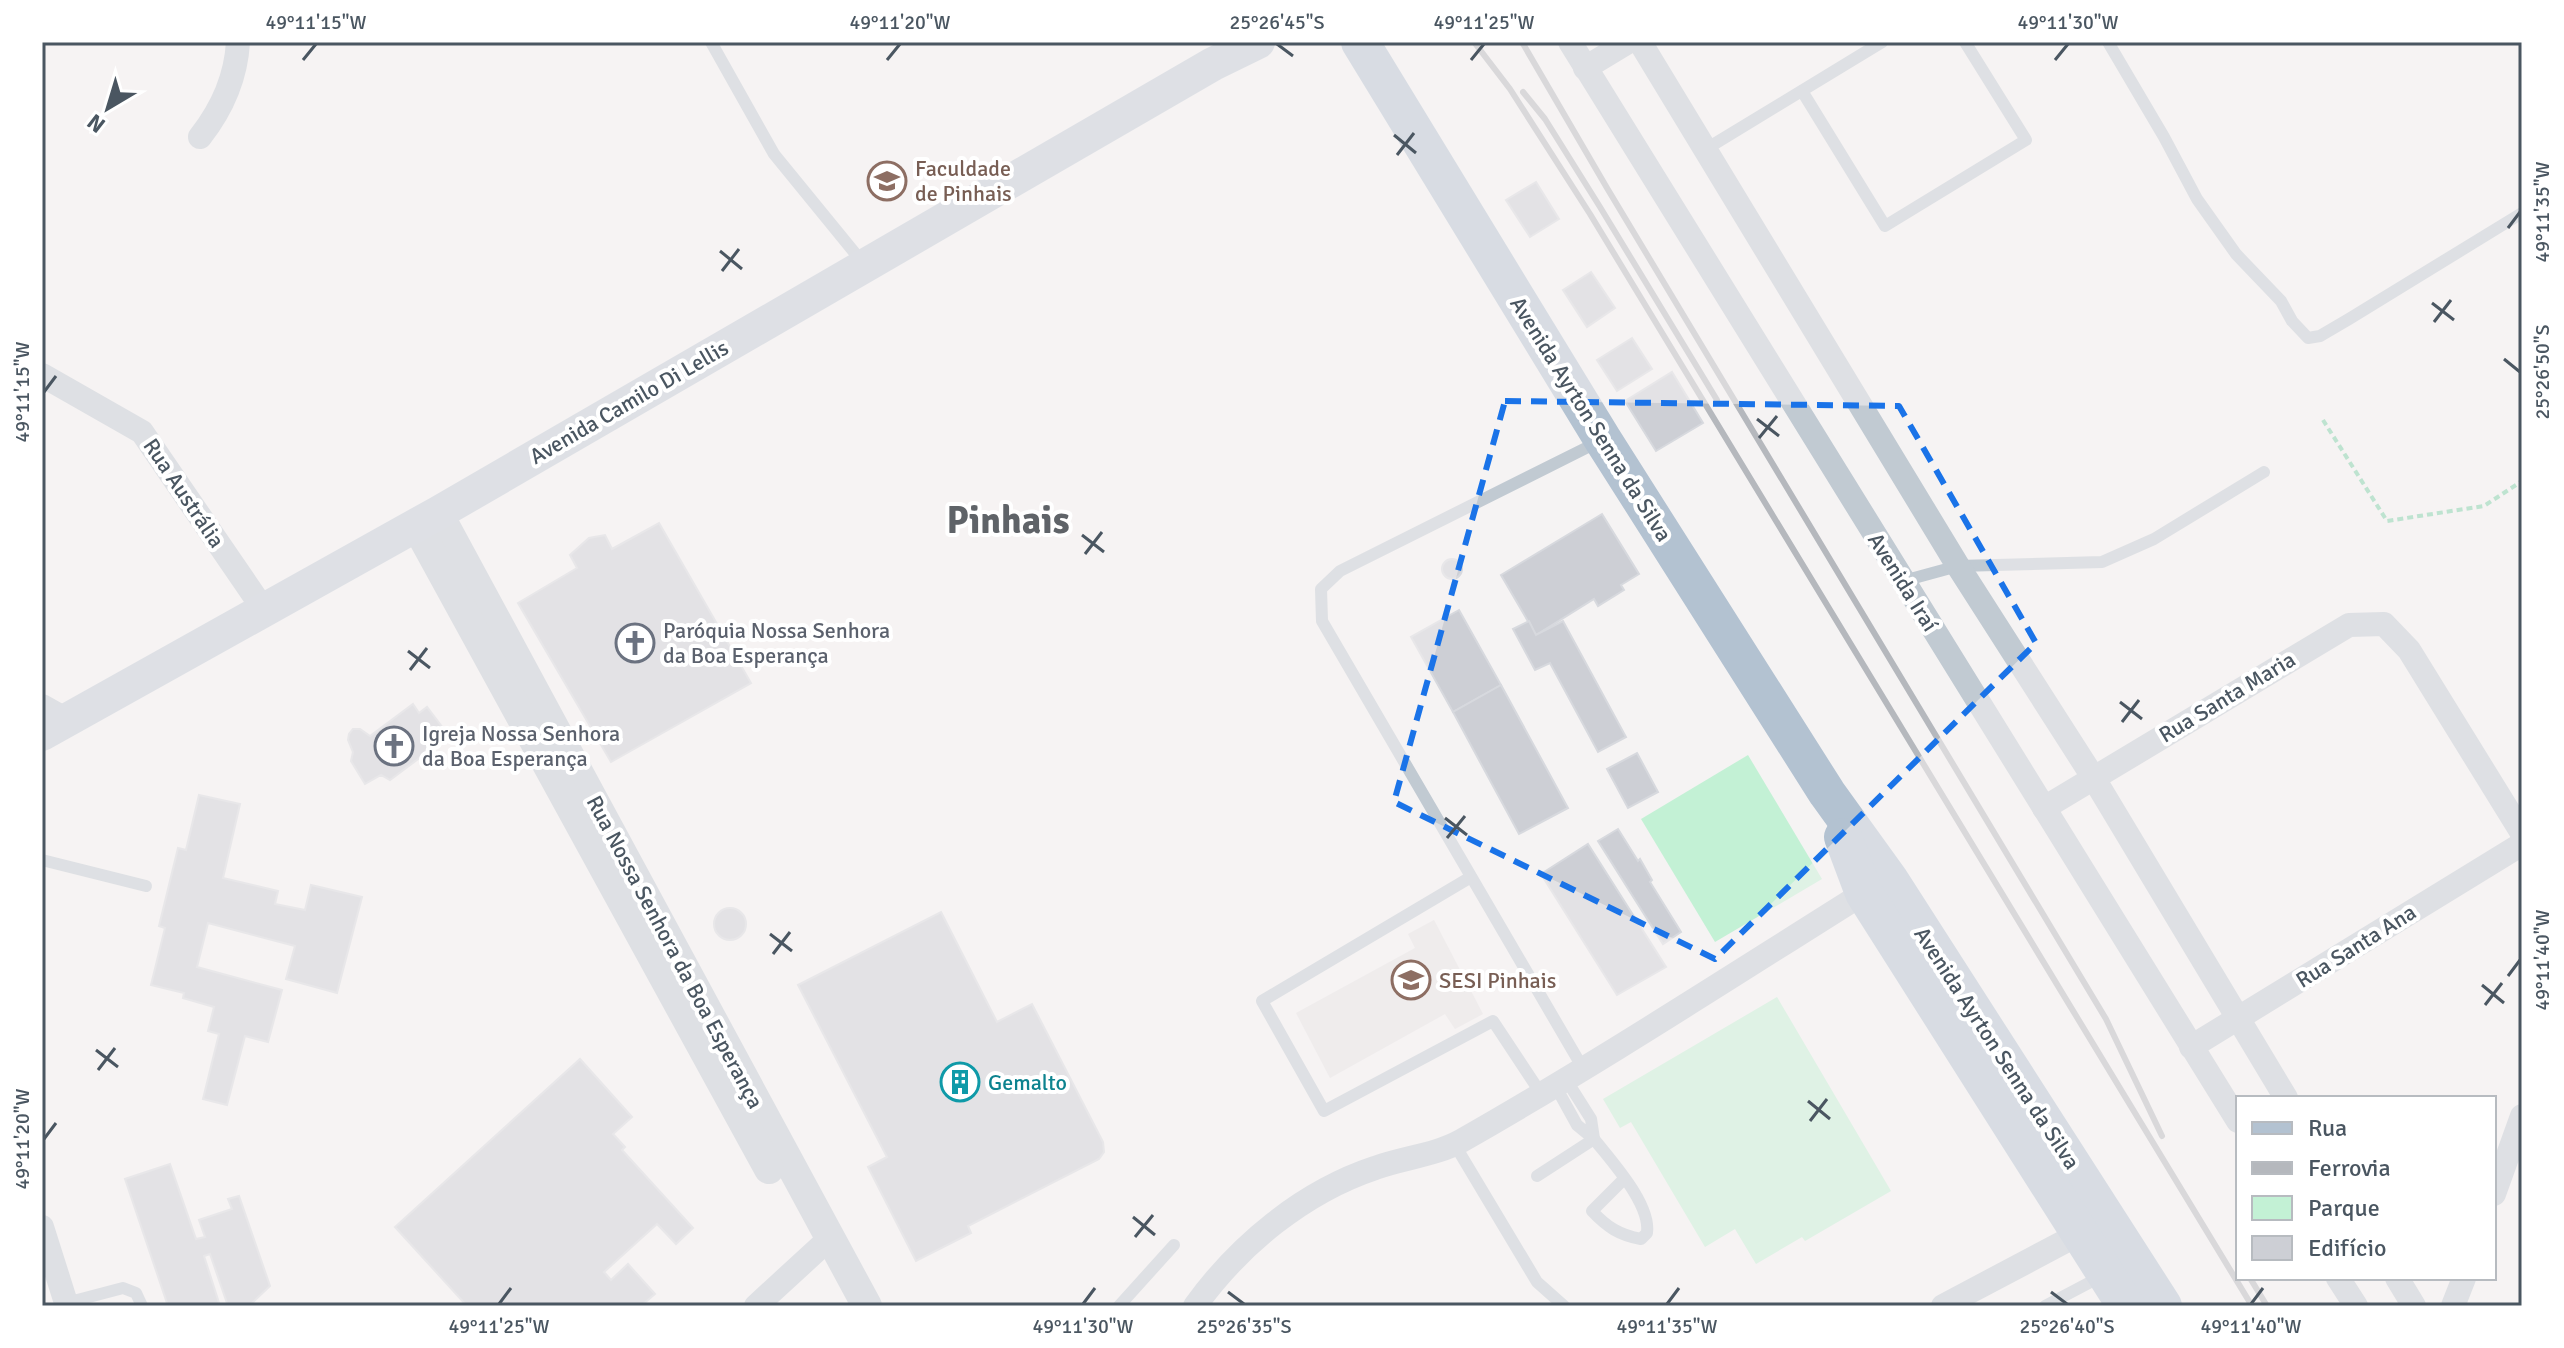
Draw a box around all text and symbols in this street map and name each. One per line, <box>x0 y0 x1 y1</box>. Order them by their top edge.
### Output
text: 49°11'15"W <box>265 10 367 35</box>
text: 49°11'20"W <box>849 10 951 35</box>
text: 25°26'45"S <box>1229 10 1325 35</box>
text: 49°11'25"W <box>1433 10 1535 35</box>
text: 49°11'30"W <box>2017 10 2119 35</box>
north arrow <box>68 68 148 148</box>
text: N <box>82 108 110 139</box>
place label: Faculdade de Pinhais <box>915 155 1012 207</box>
school or university icon: Faculdade de Pinhais <box>866 160 908 202</box>
text: 49°11'35"W <box>2530 161 2555 263</box>
street label: Avenida Ayrton Senna da Silva <box>1504 292 1678 546</box>
text: 25°26'50"S <box>2530 324 2555 420</box>
street label: Avenida Camilo Di Lellis <box>525 334 733 470</box>
text: 49°11'15"W <box>10 341 35 443</box>
street label: Rua Austrália <box>138 433 230 553</box>
district label: Pinhais <box>947 497 1069 544</box>
street label: Avenida Iraí <box>1862 528 1944 636</box>
place label: Paróquia Nossa Senhora da Boa Esperança <box>663 617 890 669</box>
church icon: Paróquia Nossa Senhora da Boa Esperança <box>614 622 656 664</box>
street label: Rua Santa Maria <box>2154 646 2300 748</box>
place label: Igreja Nossa Senhora da Boa Esperança <box>422 720 620 772</box>
church icon: Igreja Nossa Senhora da Boa Esperança <box>373 725 415 767</box>
street label: Rua Nossa Senhora da Boa Esperança <box>581 791 769 1113</box>
street label: Rua Santa Ana <box>2291 898 2421 994</box>
text: 49°11'40"W <box>2530 909 2555 1011</box>
street label: Avenida Ayrton Senna da Silva <box>1908 922 2086 1174</box>
school or university icon: SESI Pinhais <box>1390 959 1432 1001</box>
place label: SESI Pinhais <box>1439 967 1556 994</box>
building icon: Gemalto <box>939 1061 981 1103</box>
place label: Gemalto <box>988 1069 1067 1096</box>
text: 49°11'20"W <box>10 1088 35 1190</box>
legend <box>2236 1096 2496 1280</box>
text: Rua <box>2308 1113 2347 1143</box>
text: Ferrovia <box>2308 1153 2391 1183</box>
text: Parque <box>2308 1193 2380 1223</box>
text: Edifício <box>2308 1233 2386 1263</box>
text: 49°11'25"W <box>448 1314 550 1339</box>
text: 49°11'30"W <box>1032 1314 1134 1339</box>
text: 25°26'35"S <box>1196 1314 1292 1339</box>
text: 49°11'35"W <box>1616 1314 1718 1339</box>
text: 25°26'40"S <box>2019 1314 2115 1339</box>
text: 49°11'40"W <box>2200 1314 2302 1339</box>

